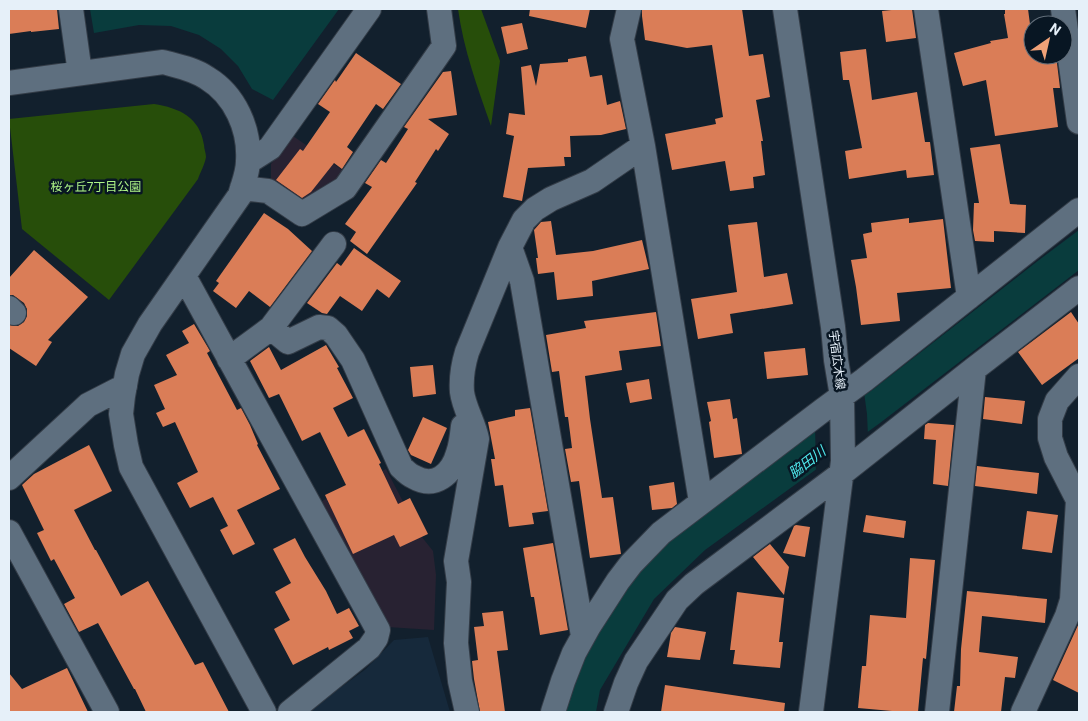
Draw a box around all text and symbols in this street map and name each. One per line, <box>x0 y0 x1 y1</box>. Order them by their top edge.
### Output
north arrow <box>1023 15 1073 65</box>
text: N <box>1047 20 1064 39</box>
park label: 桜ヶ丘7丁目公園 <box>51 180 141 194</box>
street label: 宇宿広木線 <box>826 329 848 391</box>
water label: 脇田川 <box>785 442 830 481</box>

